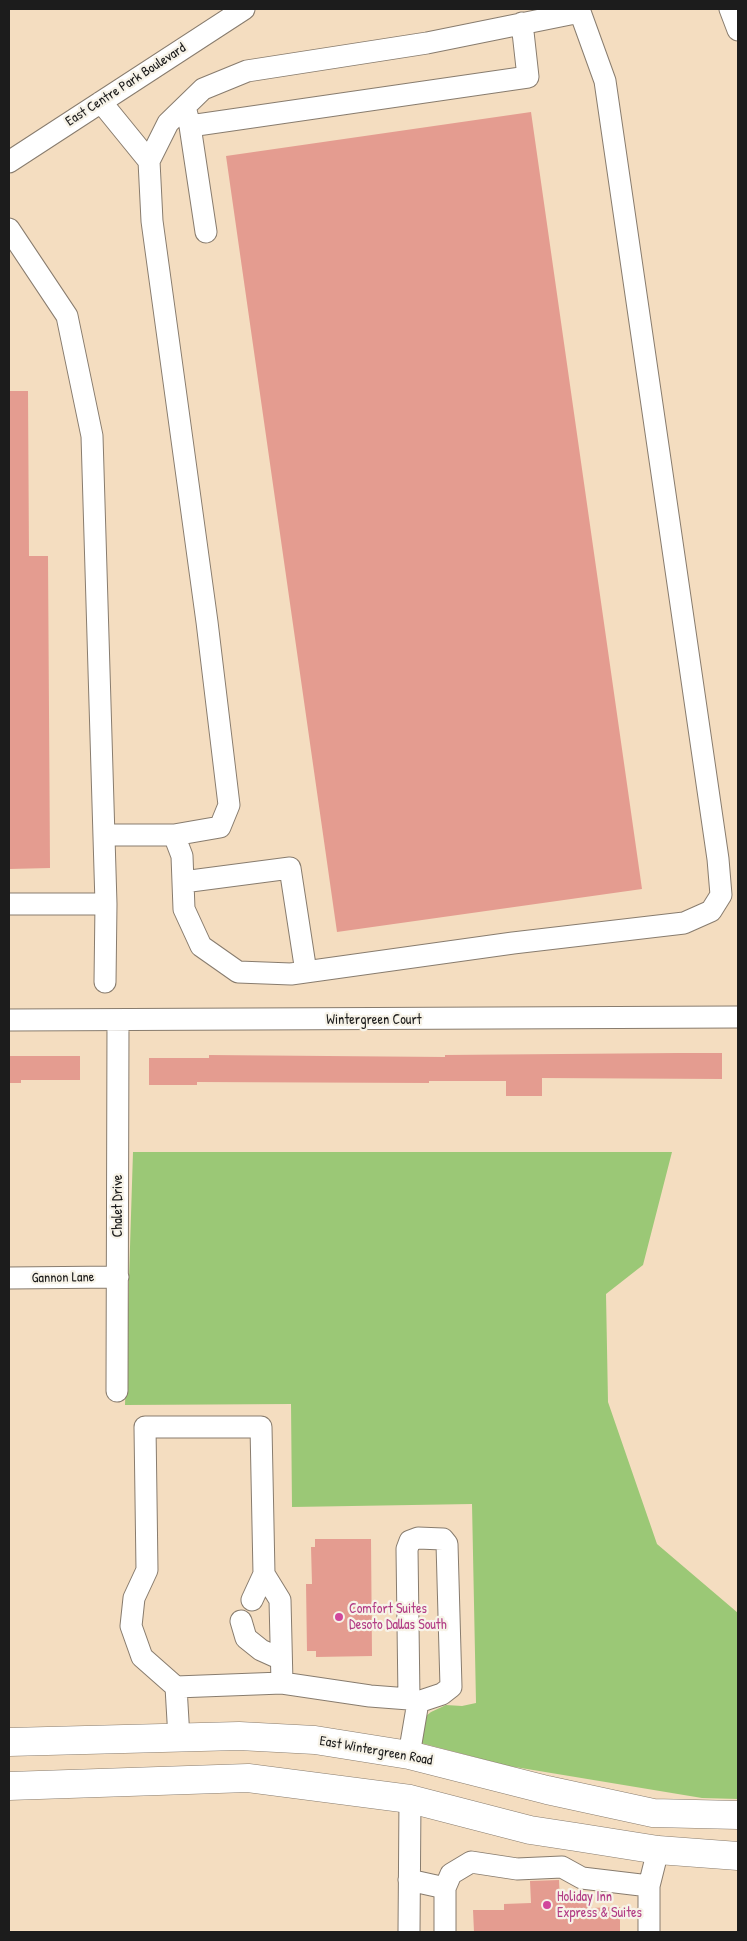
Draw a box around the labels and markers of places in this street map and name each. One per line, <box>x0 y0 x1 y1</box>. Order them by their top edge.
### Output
place label: Comfort Suites Desoto Dallas South <box>349 1601 447 1634</box>
marker: Comfort Suites Desoto Dallas South <box>333 1611 345 1623</box>
place label: Holiday Inn Express & Suites <box>557 1889 642 1921</box>
marker: Holiday Inn Express & Suites <box>541 1899 553 1911</box>

